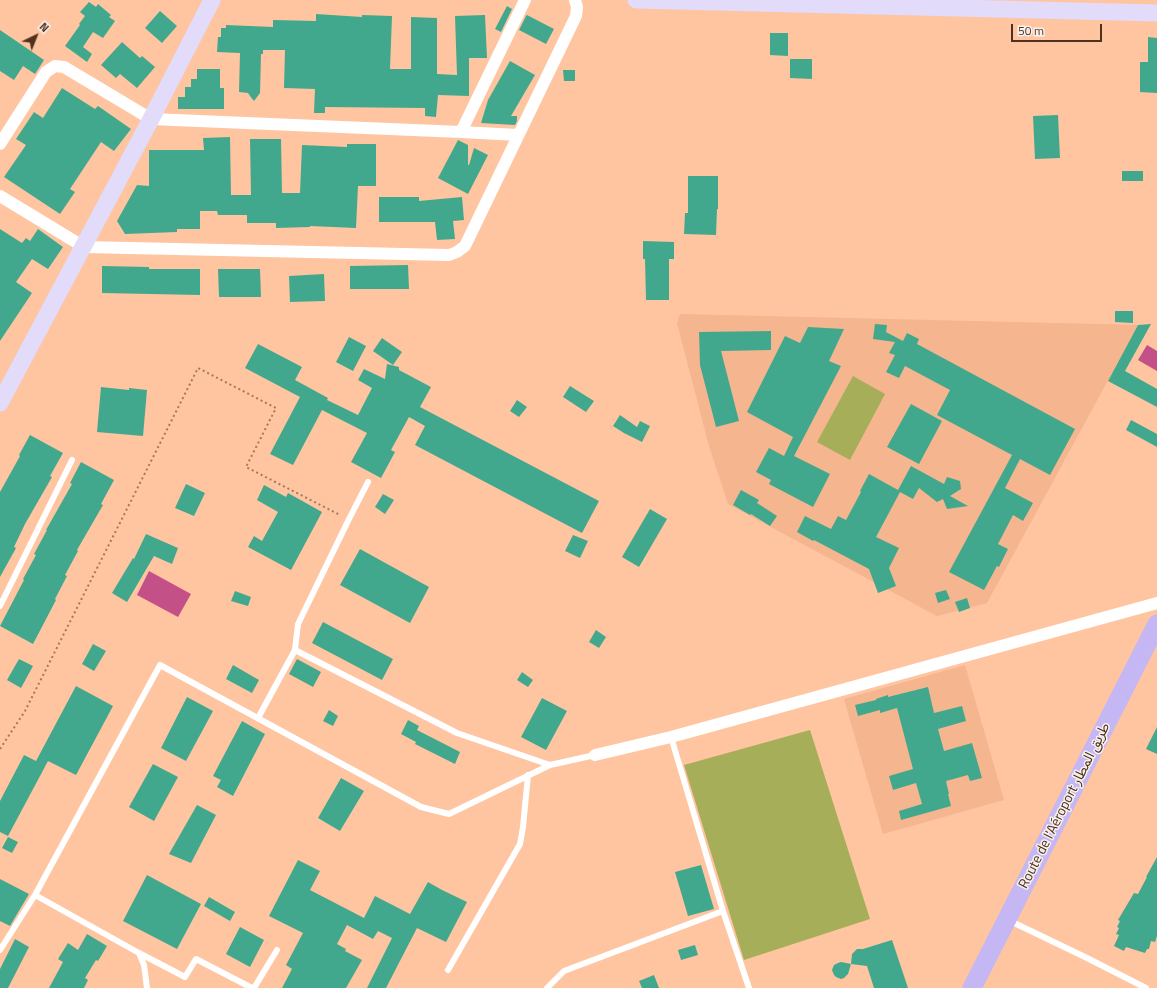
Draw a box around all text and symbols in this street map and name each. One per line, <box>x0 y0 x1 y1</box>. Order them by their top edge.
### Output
north arrow <box>16 16 56 56</box>
scale bar <box>1013 16 1104 42</box>
text: N <box>36 19 52 36</box>
text: 50 m <box>1018 21 1044 40</box>
street label: Route de l'Aéroport طريق المطار <box>1016 720 1114 892</box>

